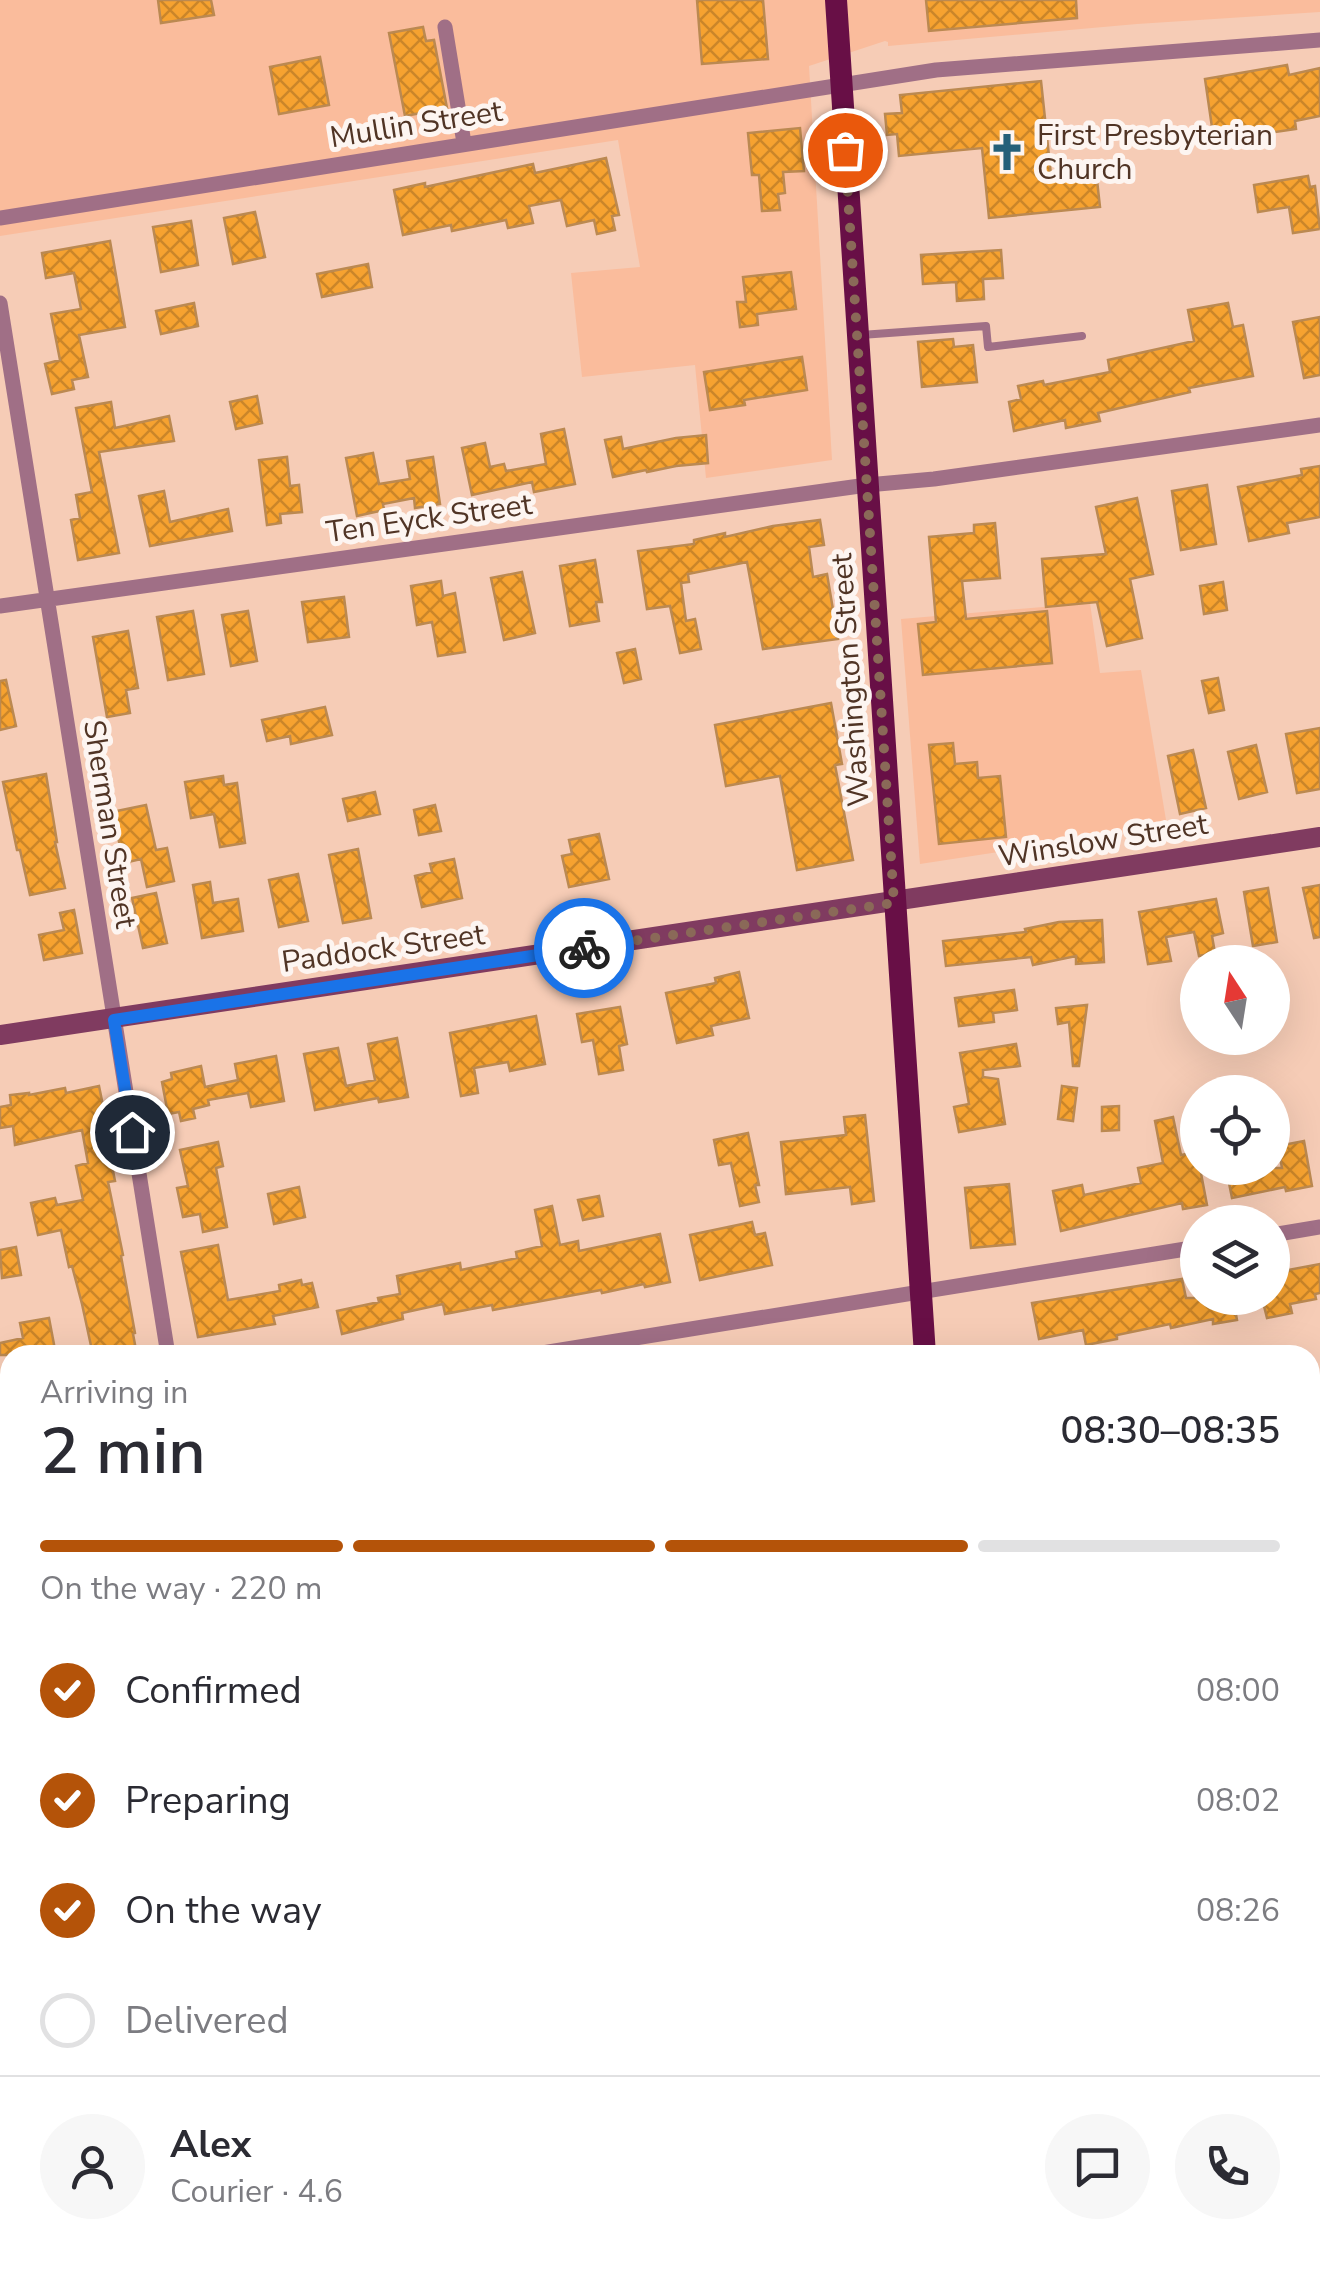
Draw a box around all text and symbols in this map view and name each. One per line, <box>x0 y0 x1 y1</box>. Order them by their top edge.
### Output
street label: Mullin Street <box>327 91 506 158</box>
pin <box>803 108 888 193</box>
place label: First Presbyterian Church <box>1037 115 1273 190</box>
icon: bag <box>818 123 873 178</box>
church icon: First Presbyterian Church <box>986 131 1028 173</box>
street label: Ten Eyck Street <box>324 484 535 553</box>
street label: Washington Street <box>821 551 880 808</box>
street label: Sherman Street <box>73 717 146 932</box>
street label: Winslow Street <box>995 804 1211 877</box>
courier <box>534 898 634 998</box>
street label: Paddock Street <box>279 914 488 983</box>
icon: bike <box>557 921 612 976</box>
north arrow <box>1180 945 1290 1055</box>
map controls <box>1180 945 1290 1315</box>
button: locate <box>1180 1075 1290 1185</box>
pin <box>90 1090 175 1175</box>
icon: home <box>105 1105 160 1160</box>
button: layers <box>1180 1205 1290 1315</box>
text: Arriving in <box>40 1371 188 1414</box>
text: 08:30–08:35 <box>1061 1405 1280 1456</box>
text: 2 min <box>40 1407 206 1496</box>
text: On the way · 220 m <box>40 1567 322 1610</box>
icon: check <box>40 1663 95 1718</box>
text: Confirmed <box>125 1665 302 1716</box>
text: 08:00 <box>1196 1669 1280 1712</box>
icon: check <box>40 1773 95 1828</box>
text: Preparing <box>125 1775 291 1826</box>
text: 08:02 <box>1196 1779 1280 1822</box>
icon: check <box>40 1883 95 1938</box>
text: On the way <box>125 1885 321 1936</box>
text: 08:26 <box>1196 1889 1280 1932</box>
text: Delivered <box>125 1995 289 2046</box>
button: person <box>40 2114 145 2219</box>
button: chat <box>1045 2114 1150 2219</box>
button: phone <box>1175 2114 1280 2219</box>
text: Alex <box>170 2119 251 2170</box>
text: Courier · 4.6 <box>170 2170 343 2213</box>

